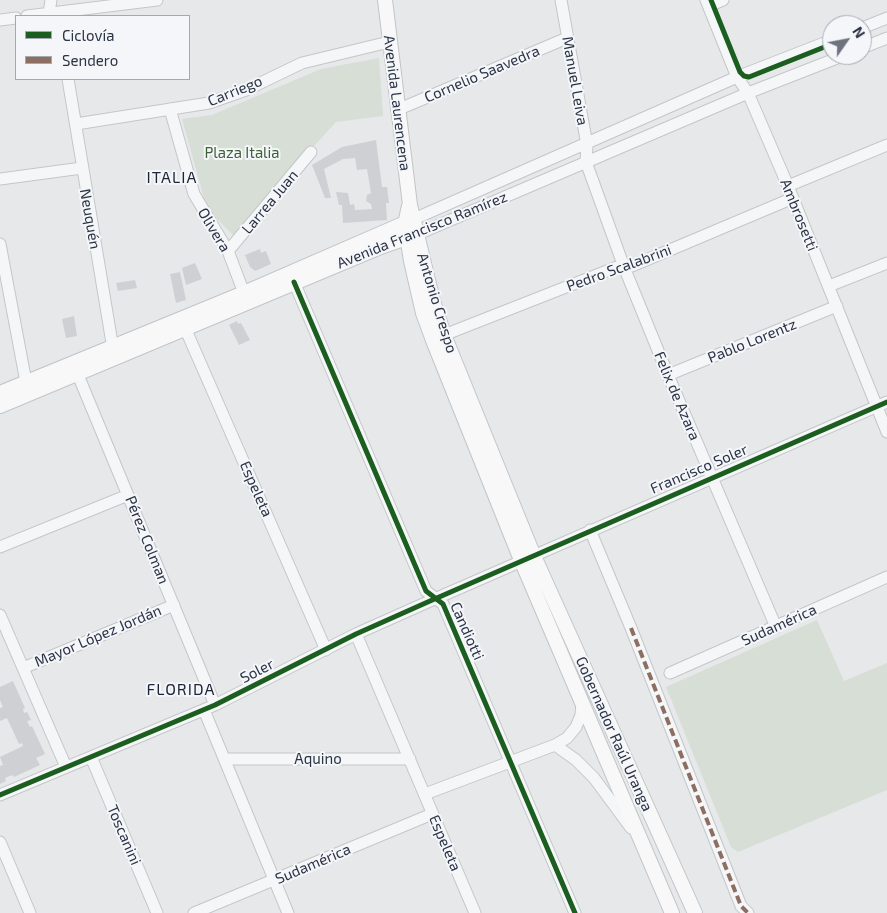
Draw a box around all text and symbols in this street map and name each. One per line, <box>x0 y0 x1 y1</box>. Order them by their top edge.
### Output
legend <box>15 15 190 80</box>
north arrow <box>822 15 872 65</box>
text: N <box>849 23 869 41</box>
text: Ciclovía <box>62 26 114 44</box>
street label: Avenida Laurencena <box>380 34 414 172</box>
street label: Manuel Leiva <box>558 35 592 127</box>
street label: Cornelio Saavedra <box>422 42 542 106</box>
text: Sendero <box>62 51 118 69</box>
street label: Carriego <box>205 72 265 110</box>
park label: Plaza Italia <box>204 144 280 162</box>
street label: Larrea Juan <box>238 166 302 238</box>
district label: ITALIA <box>146 168 198 188</box>
street label: Ambrosetti <box>776 176 822 254</box>
street label: Neuquén <box>76 187 104 251</box>
street label: Avenida Francisco Ramírez <box>334 188 510 272</box>
street label: Olivera <box>194 205 234 255</box>
street label: Pedro Scalabrini <box>564 241 674 295</box>
street label: Antonio Crespo <box>413 251 461 355</box>
street label: Pablo Lorentz <box>705 315 799 367</box>
street label: Felix de Azara <box>650 349 704 443</box>
street label: Francisco Soler <box>648 440 750 498</box>
street label: Espeleta <box>236 458 276 520</box>
street label: Pérez Colman <box>121 493 173 587</box>
street label: Candiotti <box>446 599 488 663</box>
street label: Sudamérica <box>739 600 819 650</box>
street label: Mayor López Jordán <box>32 601 164 671</box>
street label: Gobernador Raúl Uranga <box>572 654 656 814</box>
street label: Soler <box>237 655 277 687</box>
district label: FLORIDA <box>146 680 216 700</box>
street label: Aquino <box>294 750 342 768</box>
street label: Toscanini <box>103 802 145 868</box>
street label: Espeleta <box>425 812 465 874</box>
street label: Sudamérica <box>273 840 353 888</box>

